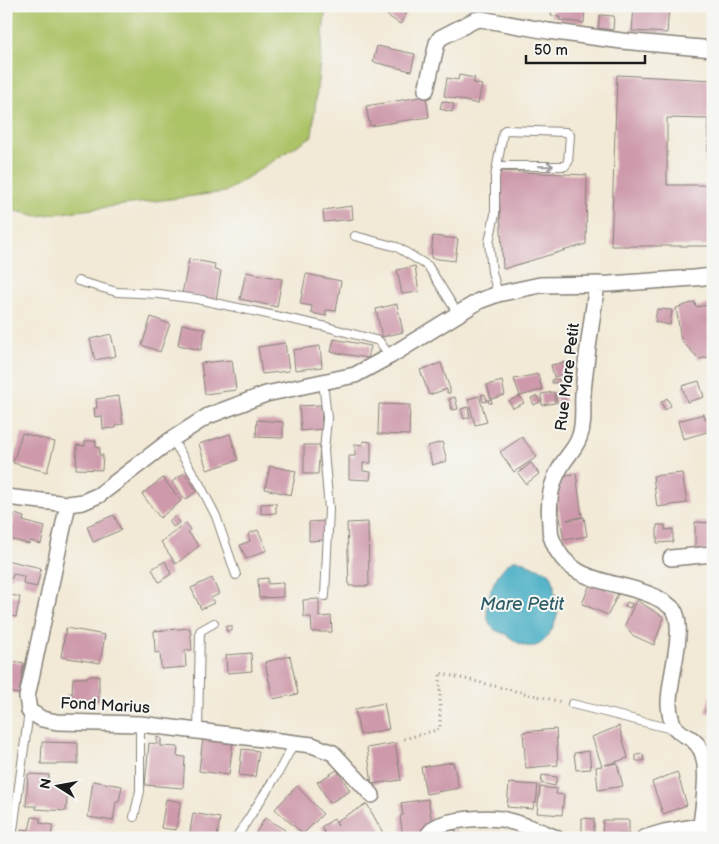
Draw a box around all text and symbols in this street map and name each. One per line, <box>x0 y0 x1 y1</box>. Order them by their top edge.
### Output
scale bar <box>526 32 645 64</box>
text: 50 m <box>534 41 568 60</box>
one-way arrow <box>537 161 553 171</box>
street label: Rue Mare Petit <box>552 322 584 432</box>
water label: Mare Petit <box>480 594 565 615</box>
street label: Fond Marius <box>60 694 150 718</box>
north arrow <box>32 762 82 812</box>
text: N <box>36 777 55 790</box>

